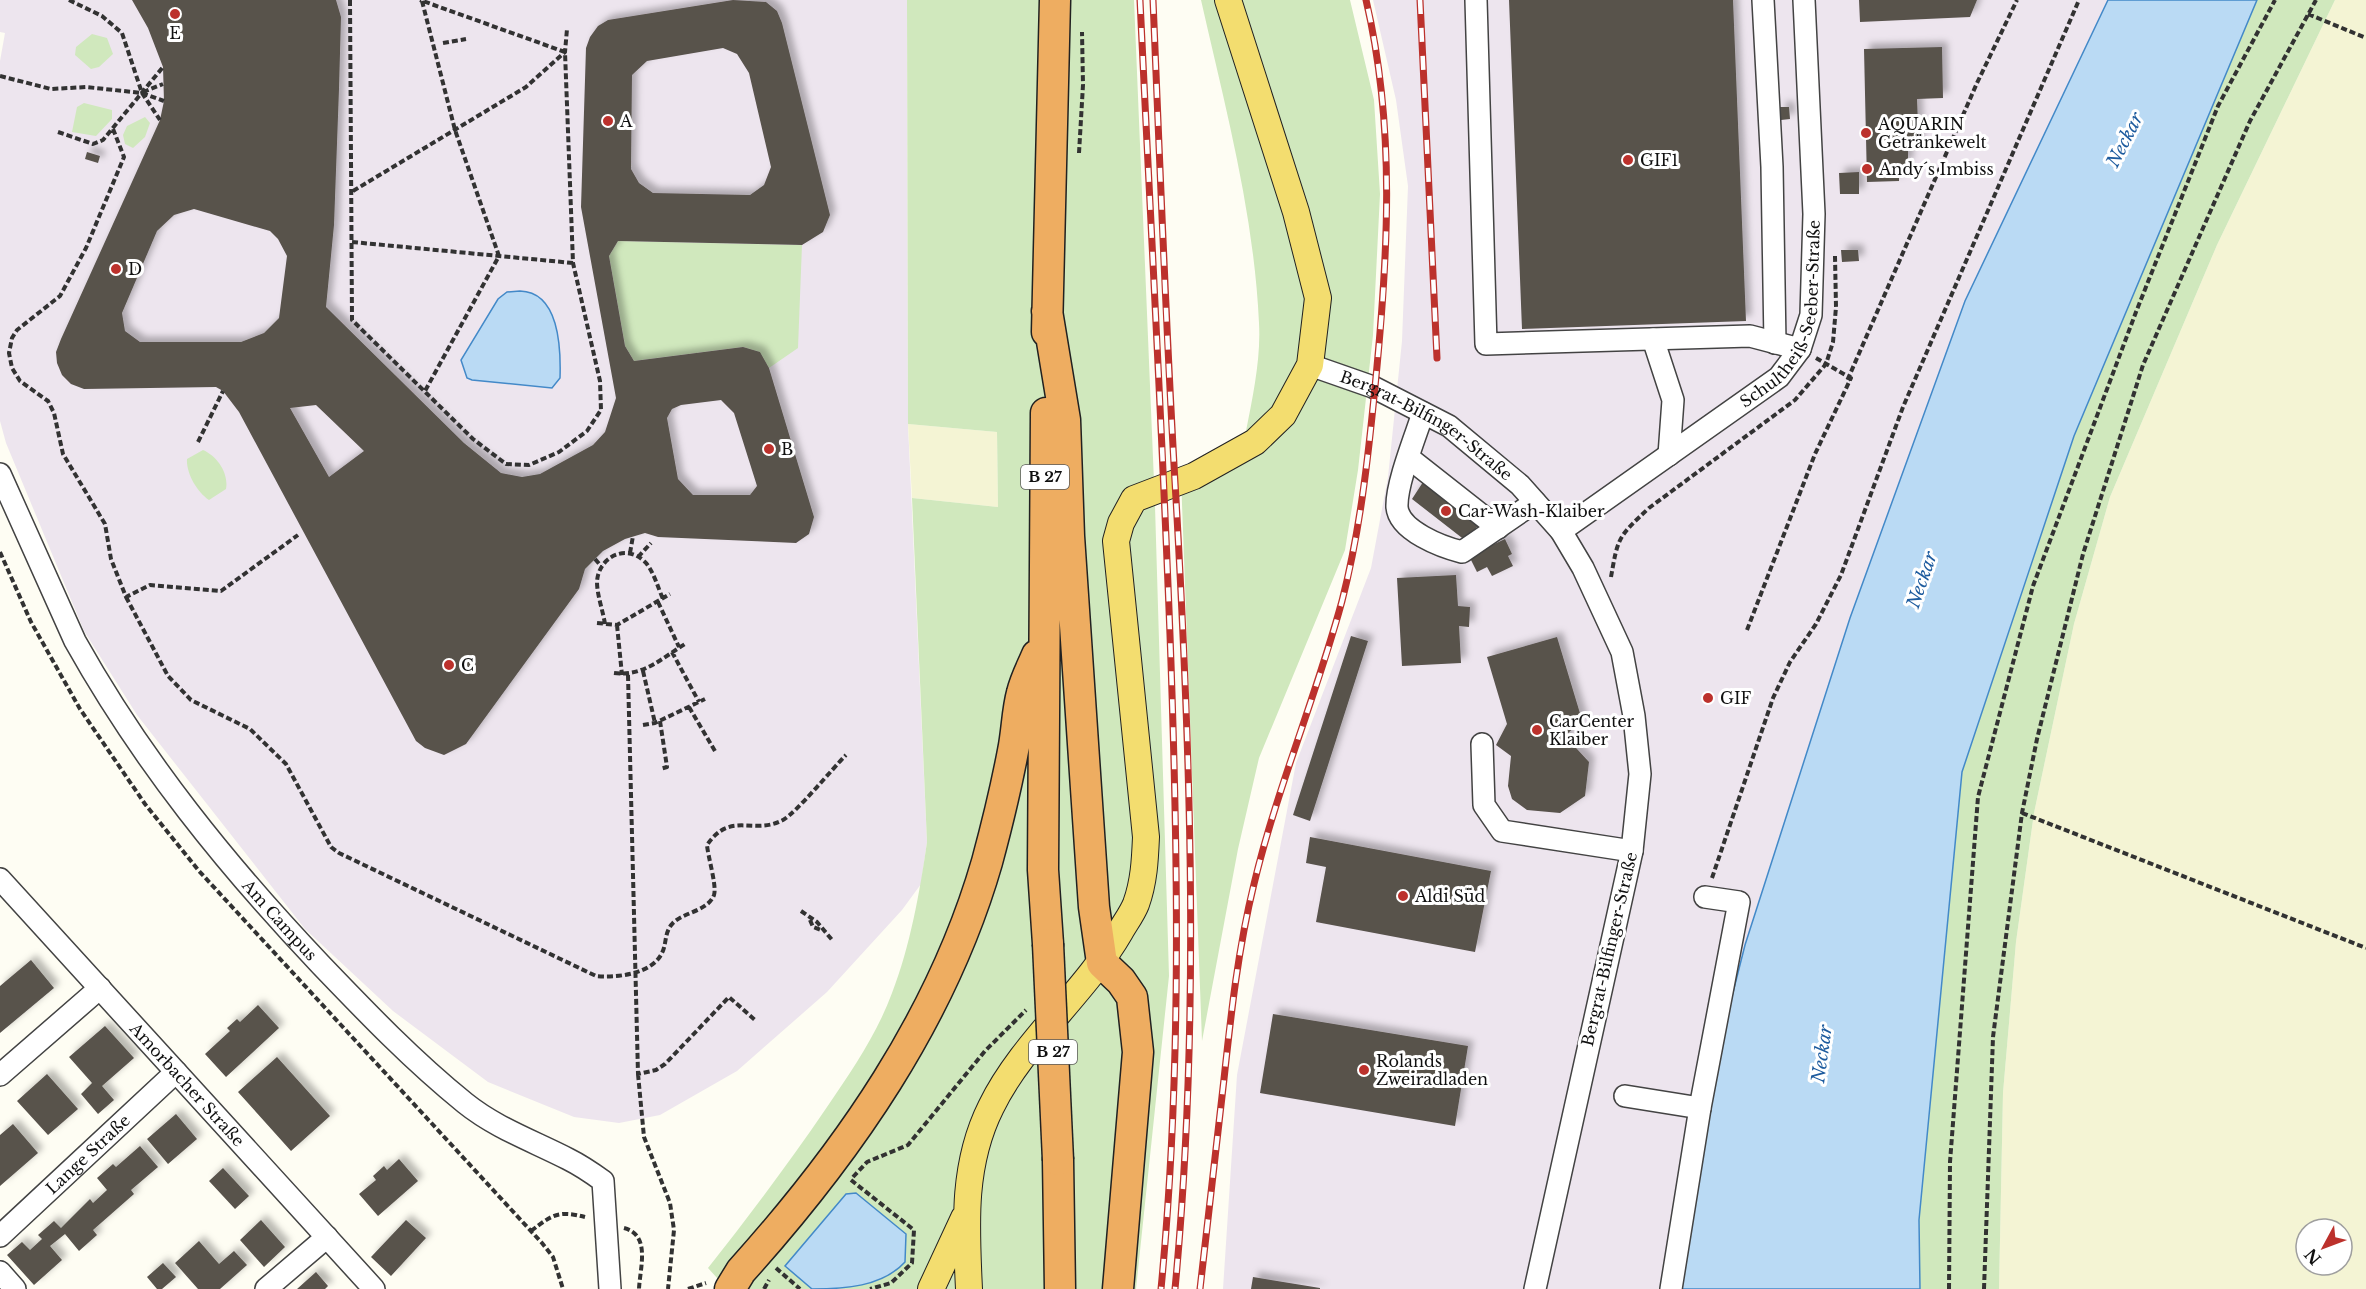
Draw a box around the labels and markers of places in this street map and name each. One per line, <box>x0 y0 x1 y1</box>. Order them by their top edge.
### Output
marker: E <box>168 7 182 21</box>
place label: E <box>169 23 181 43</box>
place label: A <box>619 111 633 131</box>
marker: A <box>601 114 615 128</box>
place label: AQUARIN Getränkewelt <box>1877 114 1987 152</box>
marker: AQUARIN Getränkewelt <box>1859 126 1873 140</box>
place label: GIF1 <box>1640 150 1678 170</box>
marker: GIF1 <box>1621 153 1635 167</box>
place label: Andy´s Imbiss <box>1878 159 1994 179</box>
marker: Andy´s Imbiss <box>1860 162 1874 176</box>
place label: D <box>128 259 142 279</box>
marker: D <box>109 262 123 276</box>
place label: B <box>781 439 793 459</box>
marker: B <box>762 442 776 456</box>
place label: Car-Wash-Klaiber <box>1458 501 1605 521</box>
marker: Car-Wash-Klaiber <box>1439 504 1453 518</box>
place label: C <box>461 655 474 675</box>
marker: C <box>442 658 456 672</box>
place label: GIF <box>1720 688 1752 708</box>
marker: GIF <box>1701 691 1715 705</box>
place label: CarCenter Klaiber <box>1549 711 1635 749</box>
marker: CarCenter Klaiber <box>1530 723 1544 737</box>
place label: Aldi Süd <box>1414 886 1485 906</box>
marker: Aldi Süd <box>1396 889 1410 903</box>
place label: Rolands Zweiradladen <box>1376 1051 1488 1089</box>
marker: Rolands Zweiradladen <box>1357 1063 1371 1077</box>

